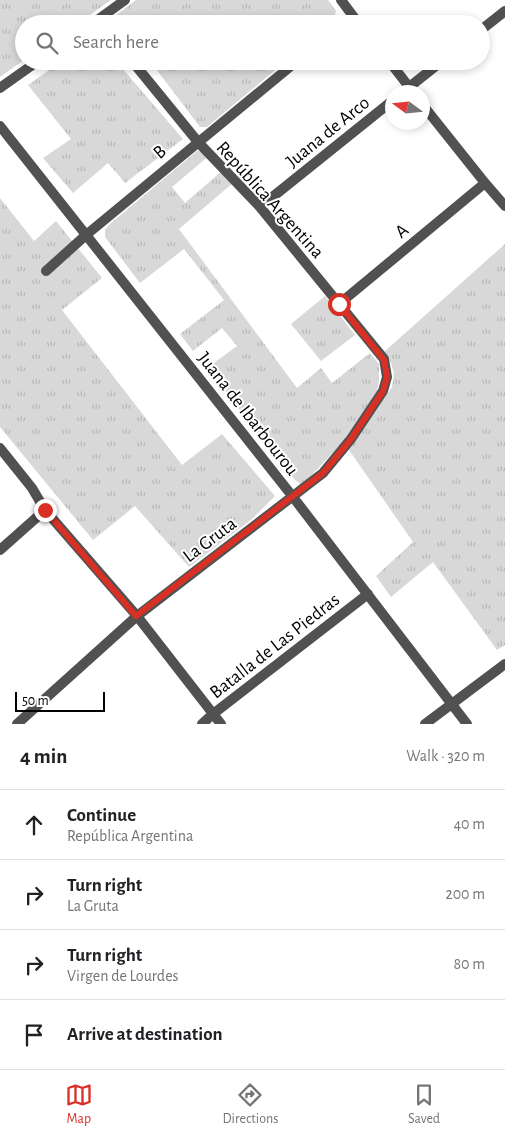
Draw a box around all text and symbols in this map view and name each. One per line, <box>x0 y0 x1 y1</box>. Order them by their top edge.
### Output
search box <box>15 15 490 70</box>
icon: search <box>33 29 61 57</box>
text: Search here <box>73 33 159 52</box>
north arrow <box>385 85 430 130</box>
street label: Juana de Arco <box>283 93 373 171</box>
street label: República Argentina <box>213 138 327 262</box>
street label: B <box>150 142 170 163</box>
street label: A <box>392 220 412 242</box>
route start <box>328 293 351 316</box>
street label: Juana de Ibarbourou <box>194 349 302 479</box>
route end <box>34 499 57 522</box>
street label: La Gruta <box>180 514 240 566</box>
street label: Batalla de Las Piedras <box>207 590 343 702</box>
scale bar <box>15 689 105 712</box>
text: 50 m <box>22 694 49 708</box>
text: 4 min <box>20 746 67 767</box>
text: Walk · 320 m <box>406 748 485 764</box>
text: Continue <box>67 806 136 825</box>
icon: ahead <box>20 811 48 839</box>
text: 40 m <box>453 816 485 832</box>
text: República Argentina <box>67 828 193 844</box>
text: Turn right <box>67 876 142 895</box>
icon: right <box>20 881 48 909</box>
text: 200 m <box>445 886 485 902</box>
text: La Gruta <box>67 898 119 914</box>
text: Turn right <box>67 946 142 965</box>
icon: right <box>20 951 48 979</box>
text: 80 m <box>454 956 485 972</box>
text: Virgen de Lourdes <box>67 968 178 984</box>
icon: arrive <box>20 1021 48 1049</box>
text: Arrive at destination <box>67 1025 223 1044</box>
tab: Map <box>65 1081 93 1128</box>
tab: Directions <box>223 1081 278 1128</box>
tab: Saved <box>408 1081 440 1128</box>

